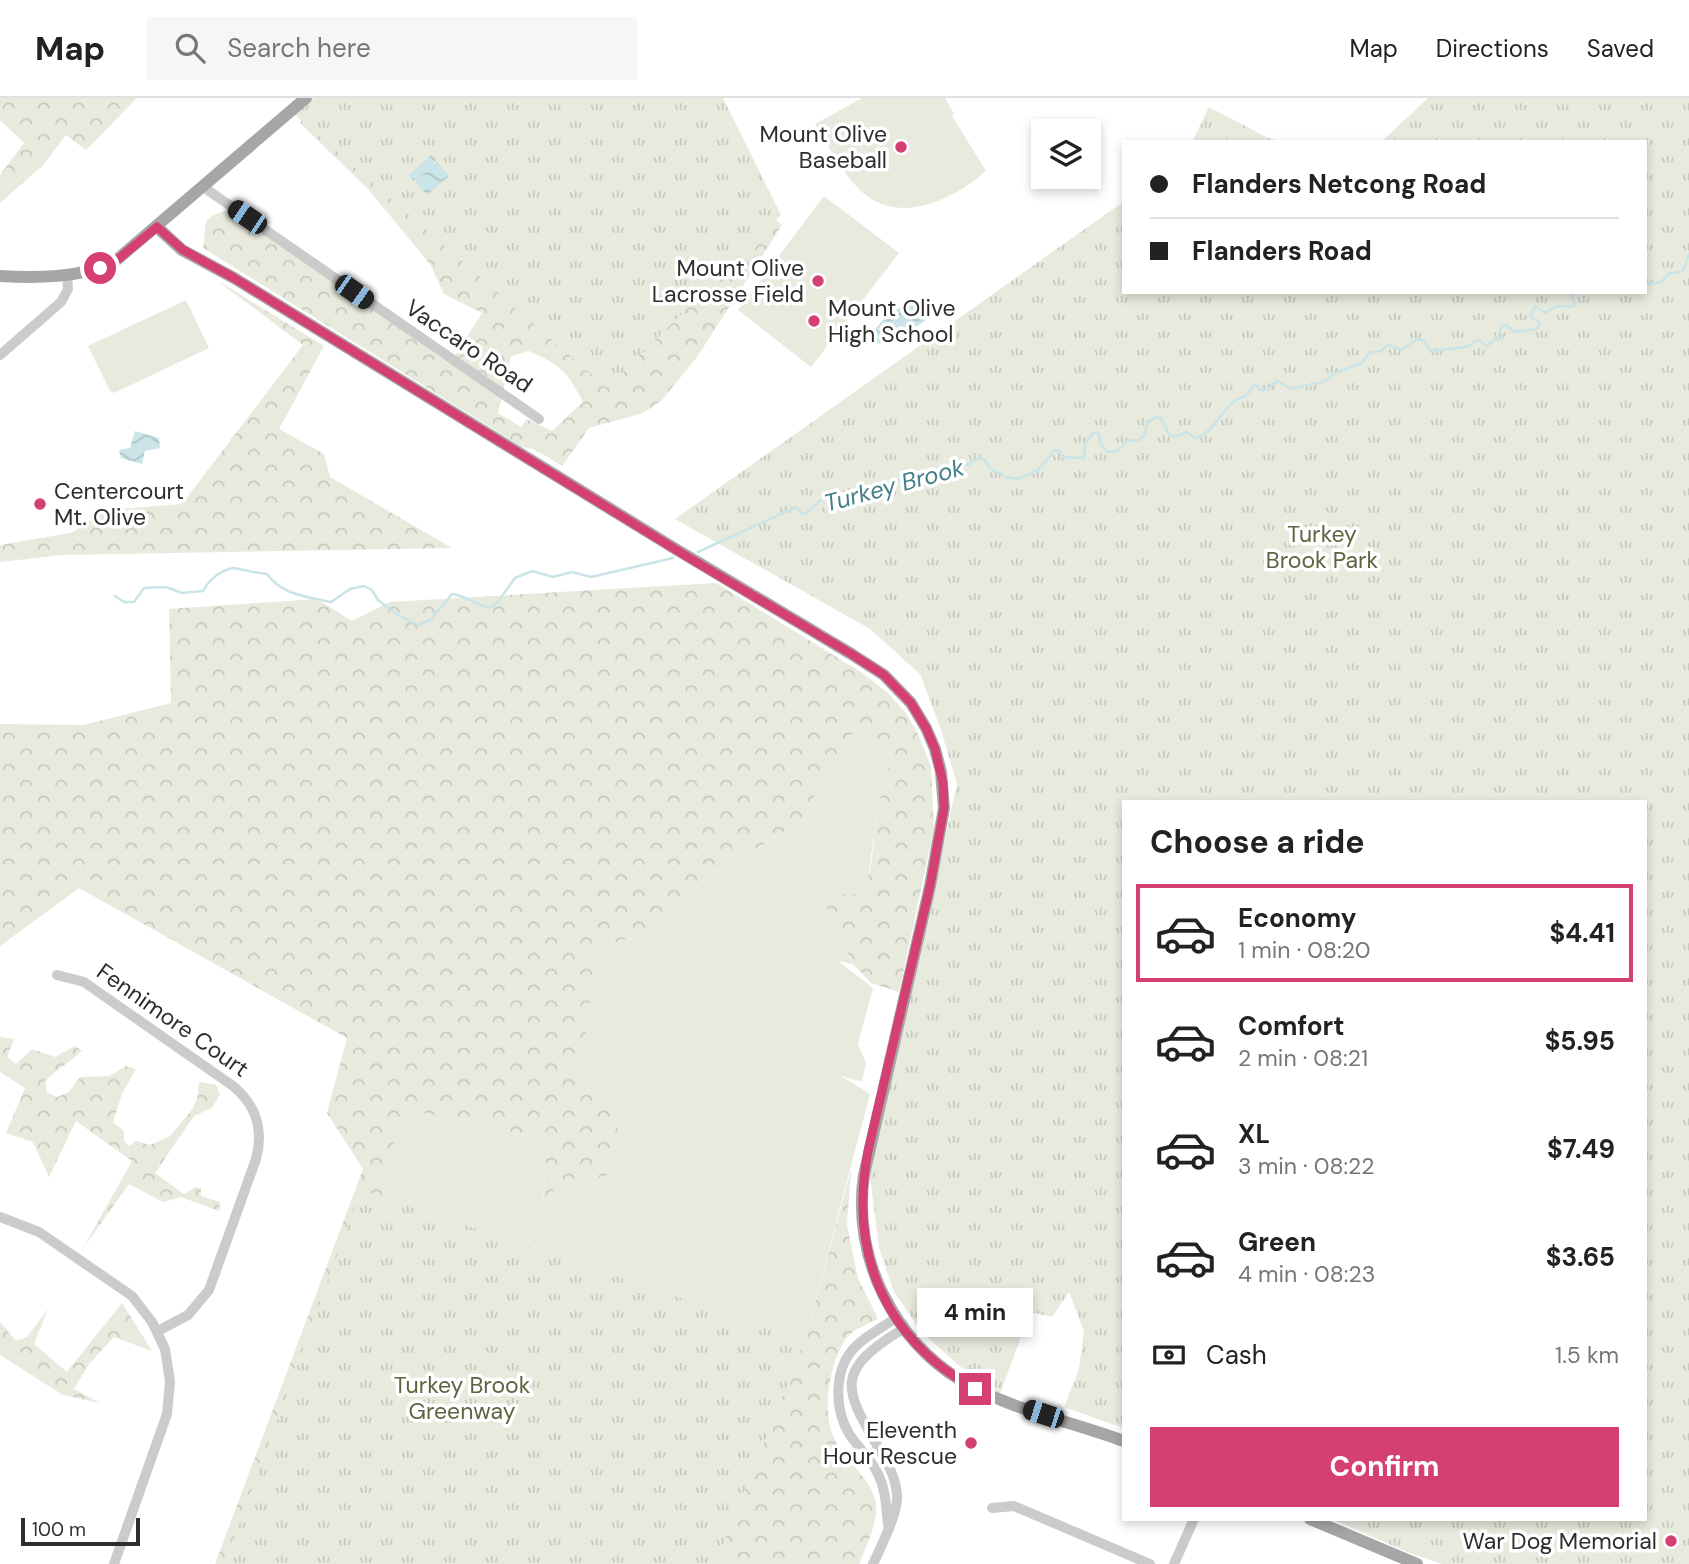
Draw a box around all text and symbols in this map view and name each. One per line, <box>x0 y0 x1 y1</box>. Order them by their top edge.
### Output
search box <box>147 17 637 80</box>
text: Map <box>35 27 105 70</box>
icon: search <box>171 29 209 67</box>
text: Search here <box>227 31 371 65</box>
text: Map <box>1350 33 1398 64</box>
text: Directions <box>1436 33 1549 64</box>
text: Saved <box>1587 33 1654 64</box>
place label: Mount Olive Baseball <box>759 119 887 175</box>
map controls <box>1031 119 1101 189</box>
button: layers <box>1031 119 1101 189</box>
marker: Mount Olive Baseball <box>893 139 909 155</box>
text: Flanders Netcong Road <box>1192 167 1486 201</box>
car <box>224 197 271 237</box>
text: Flanders Road <box>1192 234 1372 268</box>
route start <box>84 252 116 284</box>
place label: Mount Olive Lacrosse Field <box>652 253 804 309</box>
car <box>331 271 378 313</box>
marker: Mount Olive Lacrosse Field <box>810 273 826 289</box>
street label: Vaccaro Road <box>400 293 538 399</box>
place label: Mount Olive High School <box>828 293 956 349</box>
marker: Mount Olive High School <box>806 313 822 329</box>
water label: Turkey Brook <box>821 451 968 519</box>
place label: Centercourt Mt. Olive <box>54 476 184 532</box>
marker: Centercourt Mt. Olive <box>32 496 48 512</box>
park label: Turkey Brook Park <box>1266 519 1379 575</box>
text: Choose a ride <box>1150 821 1365 863</box>
text: Economy <box>1238 901 1356 935</box>
icon: car <box>1154 902 1217 965</box>
text: $4.41 <box>1549 916 1615 950</box>
text: 1 min · 08:20 <box>1238 935 1370 965</box>
street label: Fennimore Court <box>91 956 255 1084</box>
text: Comfort <box>1238 1009 1344 1043</box>
icon: car <box>1154 1010 1217 1073</box>
text: $5.95 <box>1545 1024 1615 1058</box>
text: 2 min · 08:21 <box>1238 1043 1368 1073</box>
text: XL <box>1238 1117 1270 1151</box>
icon: car <box>1154 1118 1217 1181</box>
text: $7.49 <box>1547 1132 1615 1166</box>
text: 3 min · 08:22 <box>1238 1151 1375 1181</box>
text: Green <box>1238 1225 1316 1259</box>
icon: car <box>1154 1226 1217 1289</box>
text: $3.65 <box>1546 1240 1615 1274</box>
text: 4 min · 08:23 <box>1238 1259 1375 1289</box>
callout: 4 min <box>917 1288 1033 1336</box>
text: 4 min <box>944 1297 1006 1327</box>
icon: cash <box>1150 1336 1188 1374</box>
text: Cash <box>1206 1338 1267 1372</box>
text: 1.5 km <box>1555 1340 1619 1370</box>
park label: Turkey Brook Greenway <box>394 1370 531 1426</box>
route end <box>959 1373 991 1405</box>
car <box>1020 1398 1067 1430</box>
place label: Eleventh Hour Rescue <box>823 1415 957 1471</box>
button: Confirm <box>1150 1427 1619 1507</box>
marker: Eleventh Hour Rescue <box>963 1435 979 1451</box>
scale bar <box>21 1515 140 1547</box>
text: 100 m <box>32 1517 86 1542</box>
place label: War Dog Memorial <box>1463 1526 1657 1556</box>
marker: War Dog Memorial <box>1663 1533 1679 1549</box>

